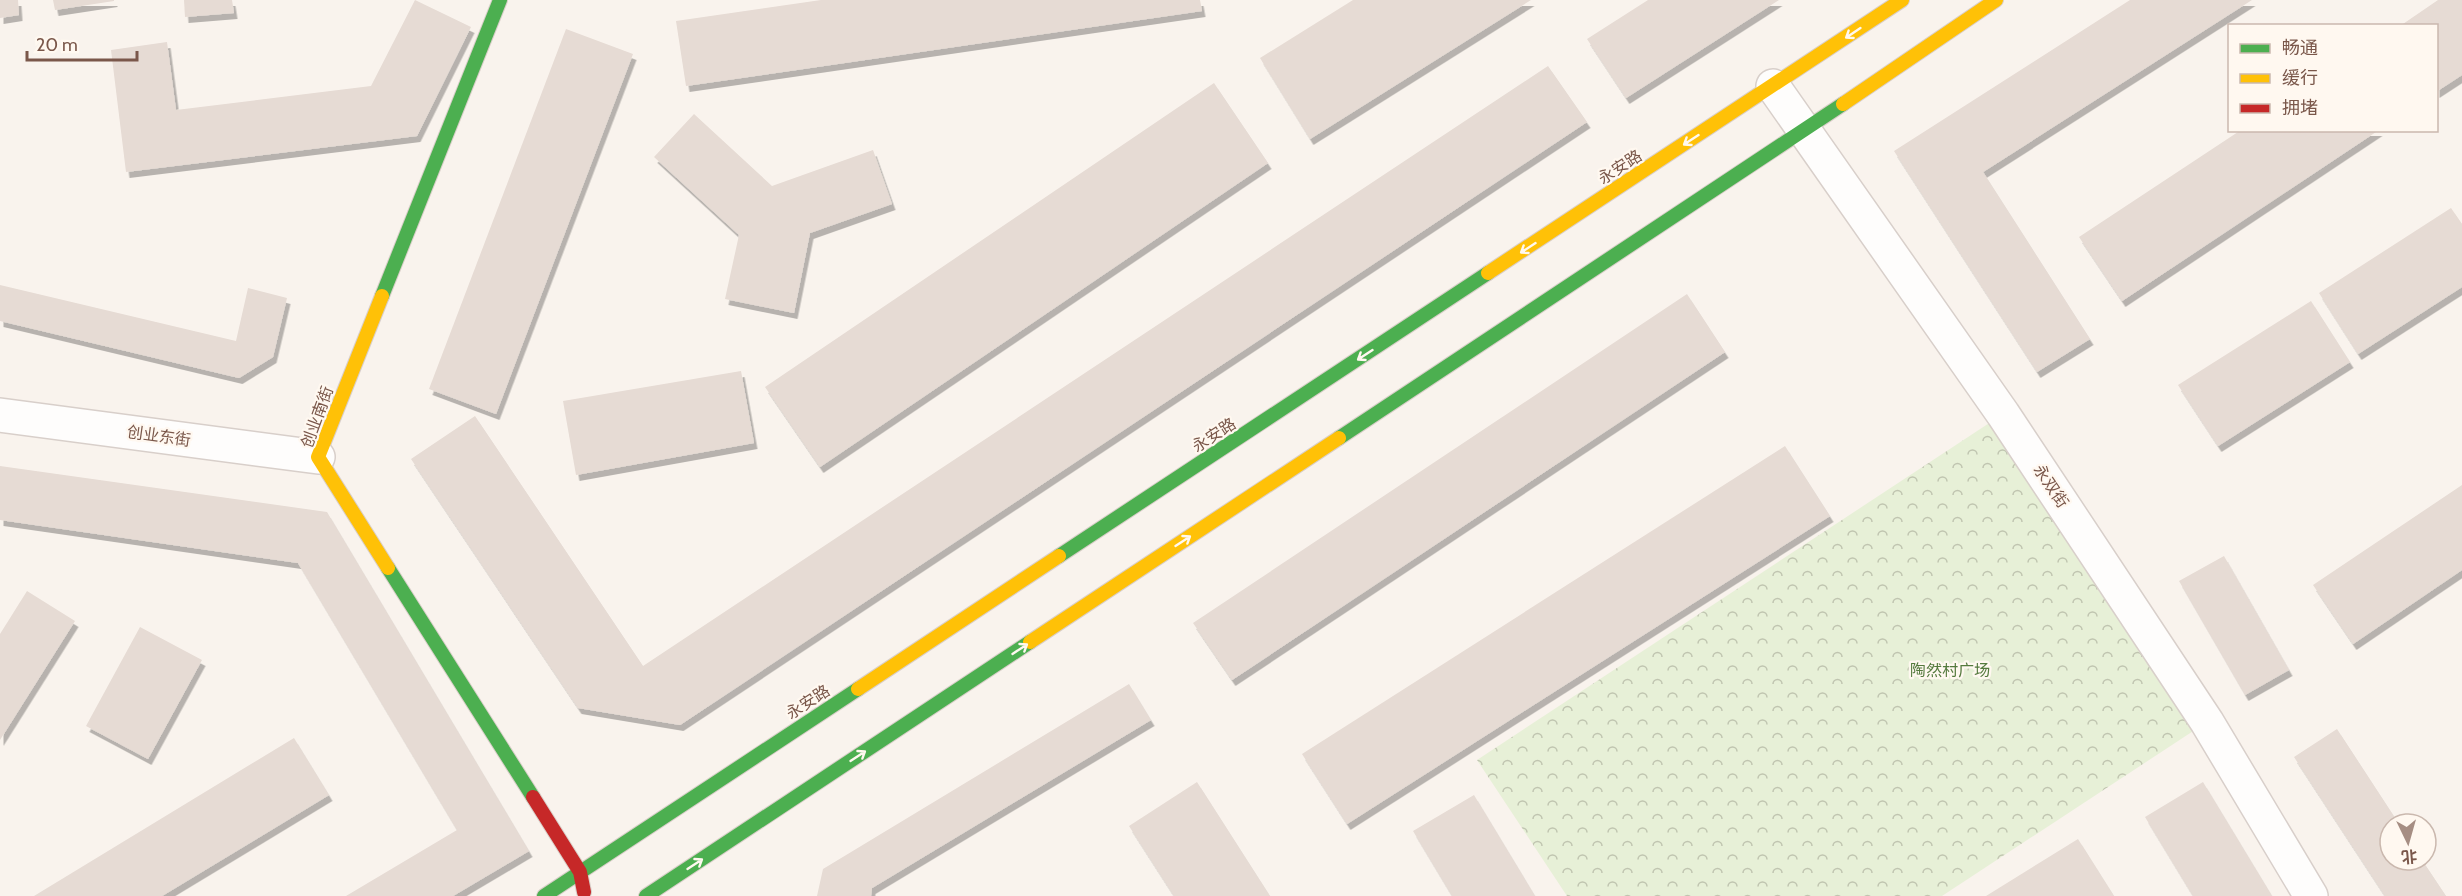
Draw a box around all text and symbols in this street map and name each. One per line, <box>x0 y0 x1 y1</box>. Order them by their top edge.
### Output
scale bar <box>27 24 136 62</box>
legend <box>2228 24 2438 132</box>
one-way arrow <box>1845 26 1862 39</box>
text: 20 m <box>36 34 78 56</box>
text: 畅通 <box>2282 37 2318 59</box>
text: 缓行 <box>2282 67 2318 89</box>
text: 拥堵 <box>2282 97 2318 119</box>
one-way arrow <box>1683 135 1700 147</box>
street label: 永安路 <box>1595 146 1645 188</box>
one-way arrow <box>1520 242 1537 254</box>
one-way arrow <box>1357 349 1374 361</box>
street label: 创业南街 <box>297 384 337 450</box>
street label: 永安路 <box>1189 414 1239 456</box>
street label: 创业东街 <box>126 422 192 450</box>
street label: 永双街 <box>2030 461 2072 511</box>
one-way arrow <box>1174 535 1191 547</box>
one-way arrow <box>1012 642 1029 655</box>
park label: 陶然村广场 <box>1910 661 1990 680</box>
street label: 永安路 <box>783 681 833 723</box>
one-way arrow <box>849 750 866 762</box>
north arrow <box>2378 812 2438 872</box>
text: 北 <box>2400 846 2418 867</box>
one-way arrow <box>686 858 703 870</box>

